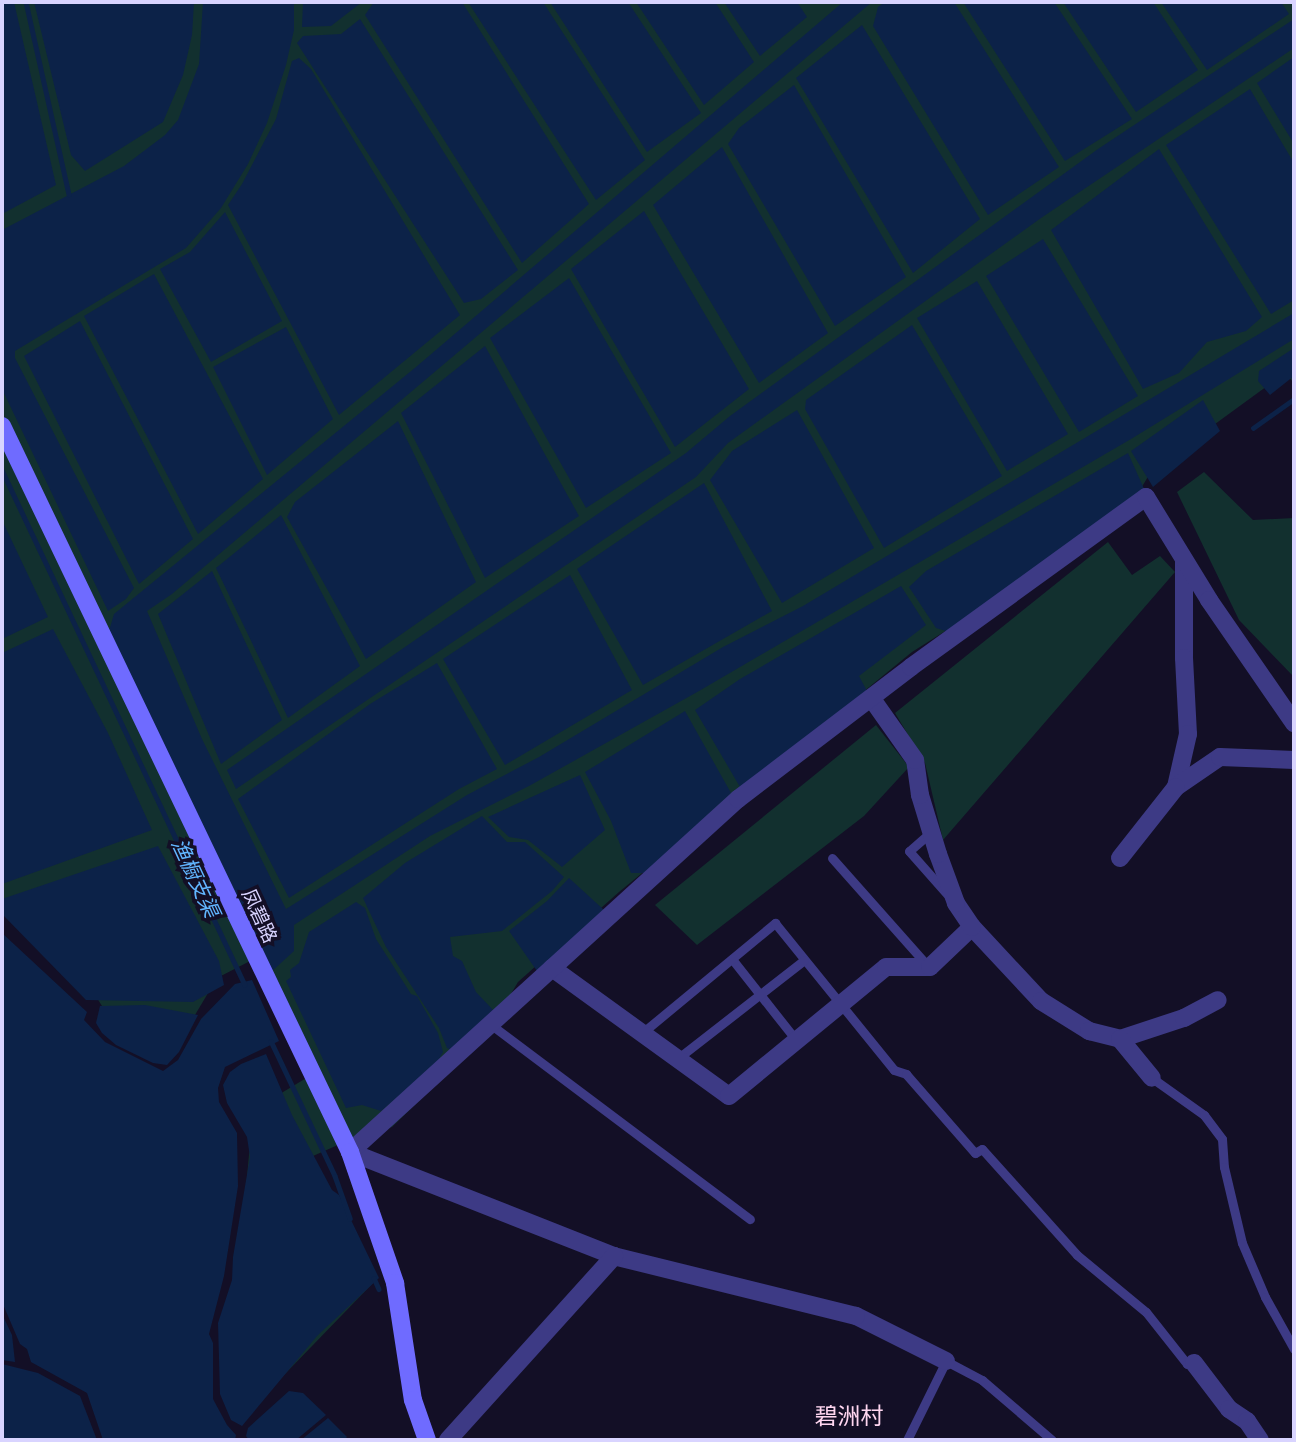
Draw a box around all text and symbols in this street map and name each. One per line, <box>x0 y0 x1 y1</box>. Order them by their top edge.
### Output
water label: 渔橱支渠 <box>166 835 224 921</box>
street label: 凤碧路 <box>237 885 281 947</box>
district label: 碧洲村 <box>815 1402 883 1430</box>

